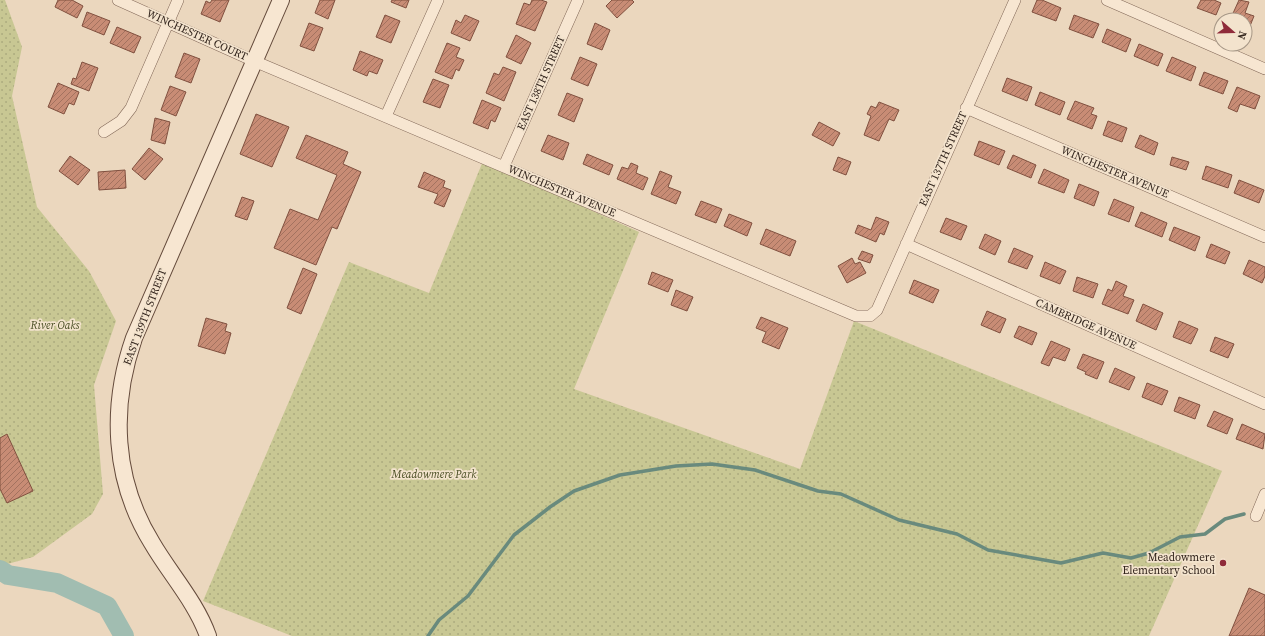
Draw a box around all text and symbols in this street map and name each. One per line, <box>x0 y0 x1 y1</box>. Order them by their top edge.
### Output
street label: WINCHESTER COURT <box>144 6 250 64</box>
north arrow <box>1213 12 1253 52</box>
text: N <box>1234 29 1250 42</box>
street label: EAST 138TH STREET <box>513 33 569 133</box>
street label: EAST 137TH STREET <box>915 109 971 209</box>
street label: WINCHESTER AVENUE <box>1059 142 1172 202</box>
street label: WINCHESTER AVENUE <box>506 161 619 221</box>
street label: EAST 139TH STREET <box>120 266 170 367</box>
street label: CAMBRIDGE AVENUE <box>1033 295 1139 353</box>
park label: River Oaks <box>29 318 80 333</box>
park label: Meadowmere Park <box>391 467 477 482</box>
place label: Meadowmere Elementary School <box>1123 550 1215 578</box>
marker: Meadowmere Elementary School <box>1218 558 1228 568</box>

